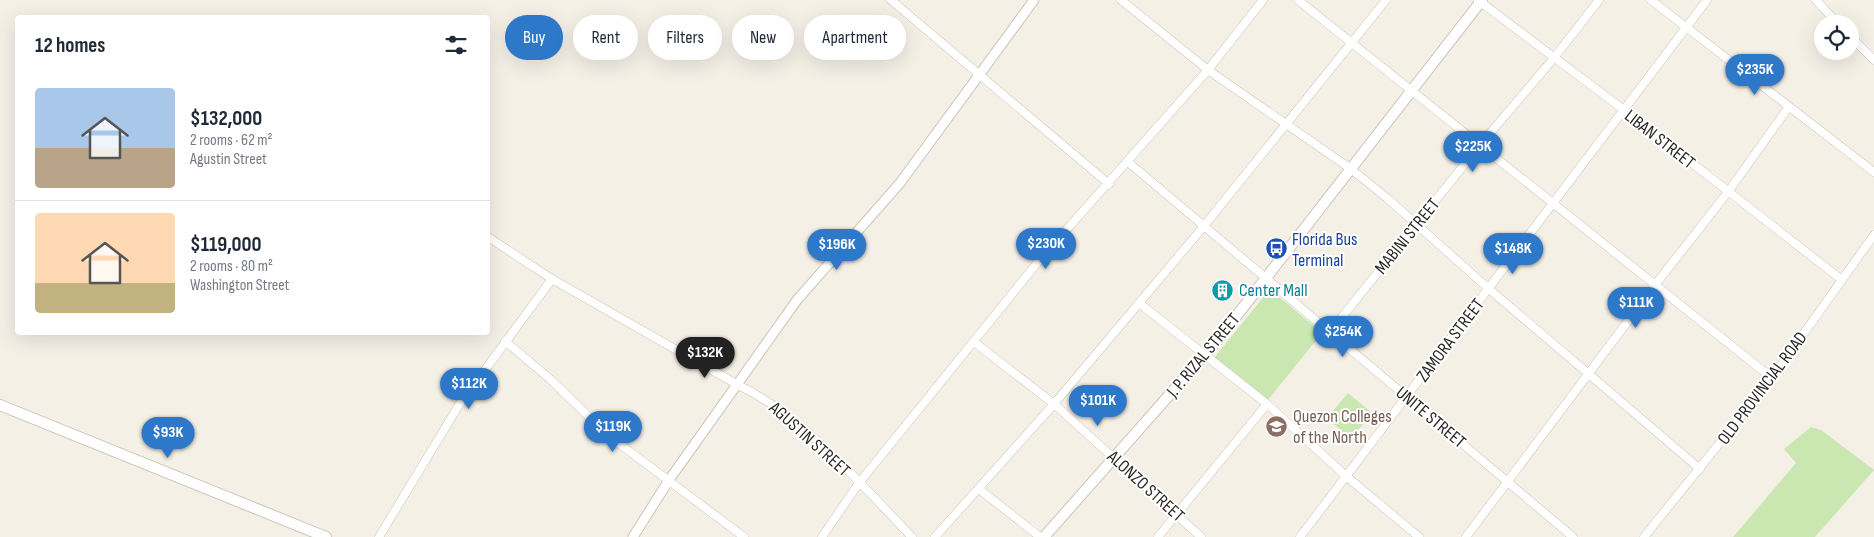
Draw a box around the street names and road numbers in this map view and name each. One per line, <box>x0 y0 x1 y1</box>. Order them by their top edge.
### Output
street label: LIBAN STREET <box>1620 105 1699 173</box>
street label: MABINI STREET <box>1371 194 1444 278</box>
street label: ZAMORA STREET <box>1412 295 1489 386</box>
street label: J. P. RIZAL STREET <box>1162 309 1245 402</box>
street label: OLD PROVINCIAL ROAD <box>1713 328 1812 449</box>
street label: UNITE STREET <box>1392 382 1470 453</box>
street label: AGUSTIN STREET <box>764 397 854 481</box>
street label: ALONZO STREET <box>1102 446 1189 526</box>

